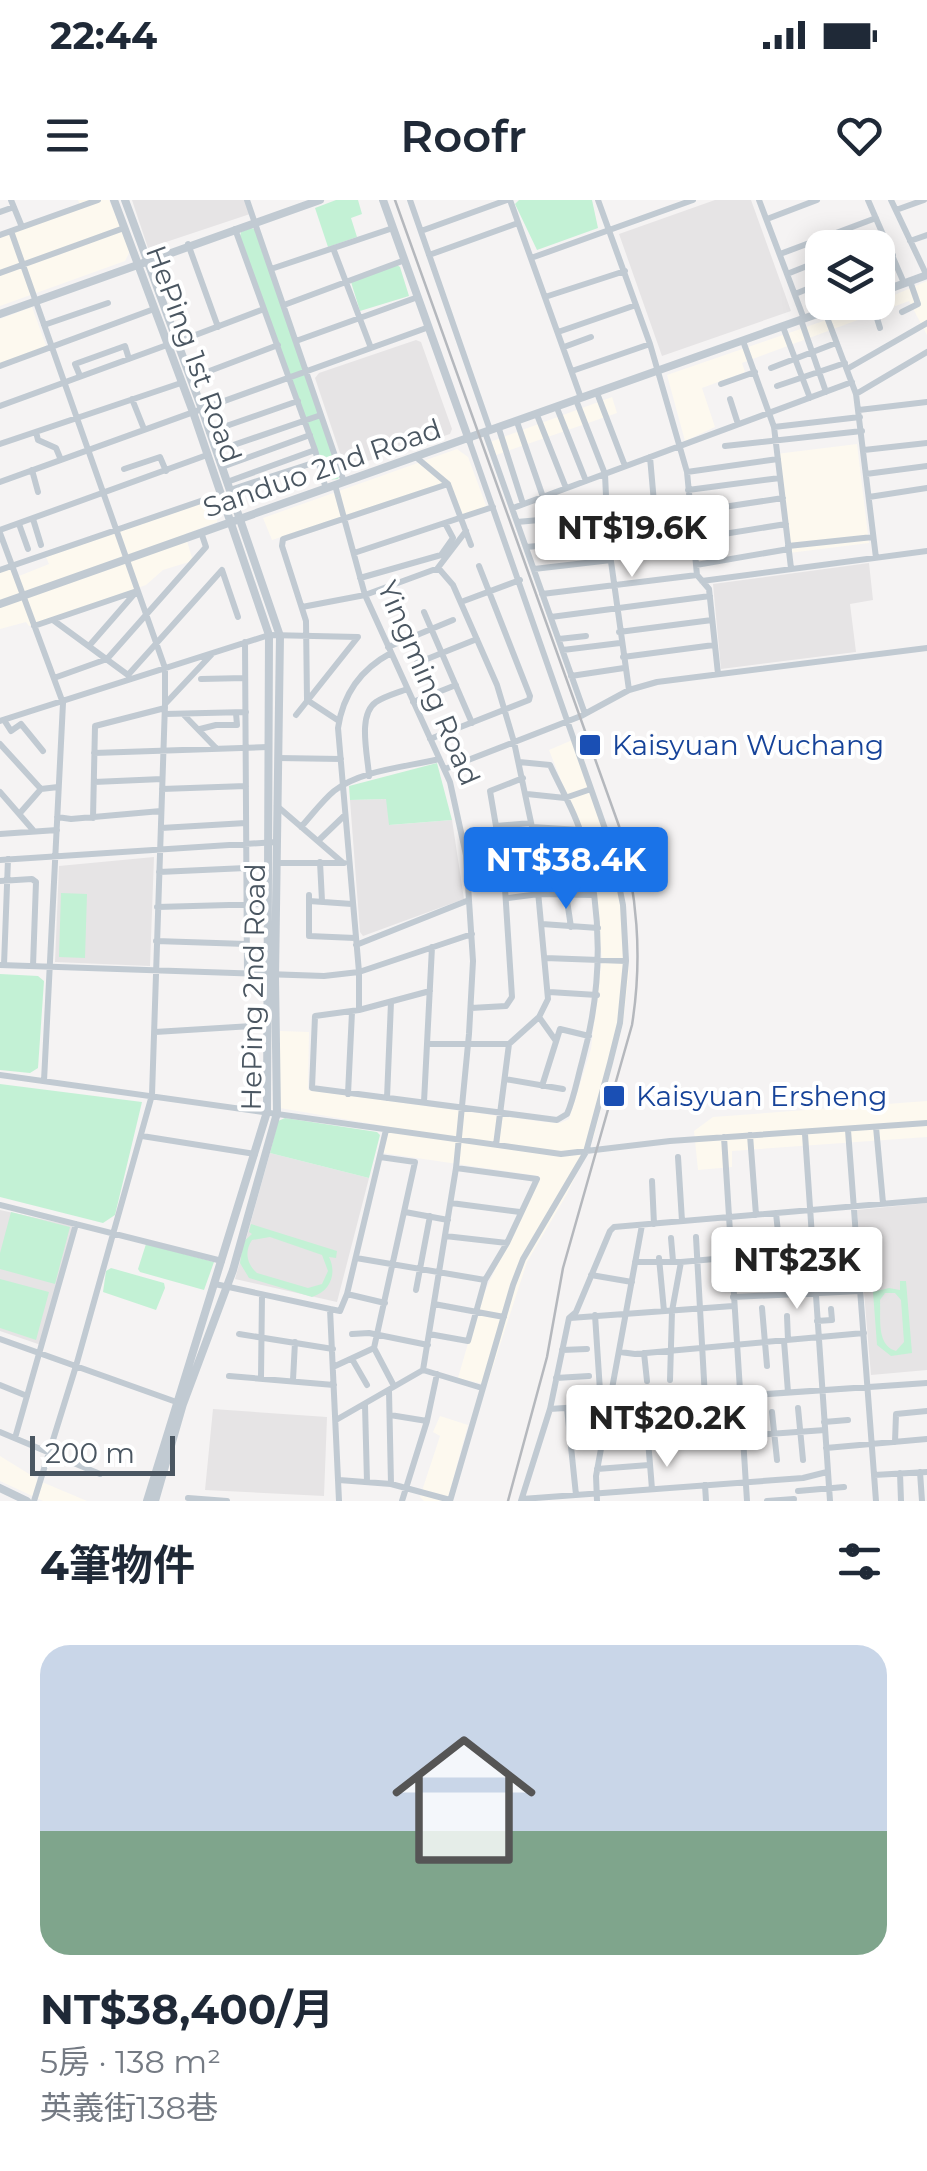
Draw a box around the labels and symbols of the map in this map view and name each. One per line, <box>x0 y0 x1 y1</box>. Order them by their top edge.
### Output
street label: HePing 1st Road <box>139 241 249 467</box>
street label: Sanduo 2nd Road <box>198 411 446 525</box>
pin: NT$19.6K <box>529 495 735 580</box>
street label: Yingming Road <box>371 576 487 790</box>
place label: Kaisyuan Wuchang <box>612 728 884 762</box>
marker: Kaisyuan Wuchang <box>577 732 603 758</box>
pin: NT$38.4K <box>463 827 669 912</box>
street label: HePing 2nd Road <box>234 863 272 1111</box>
place label: Kaisyuan Ersheng <box>636 1079 888 1113</box>
marker: Kaisyuan Ersheng <box>601 1083 627 1109</box>
pin: NT$23K <box>716 1227 878 1312</box>
pin: NT$20.2K <box>564 1385 770 1470</box>
scale bar <box>30 1431 175 1476</box>

